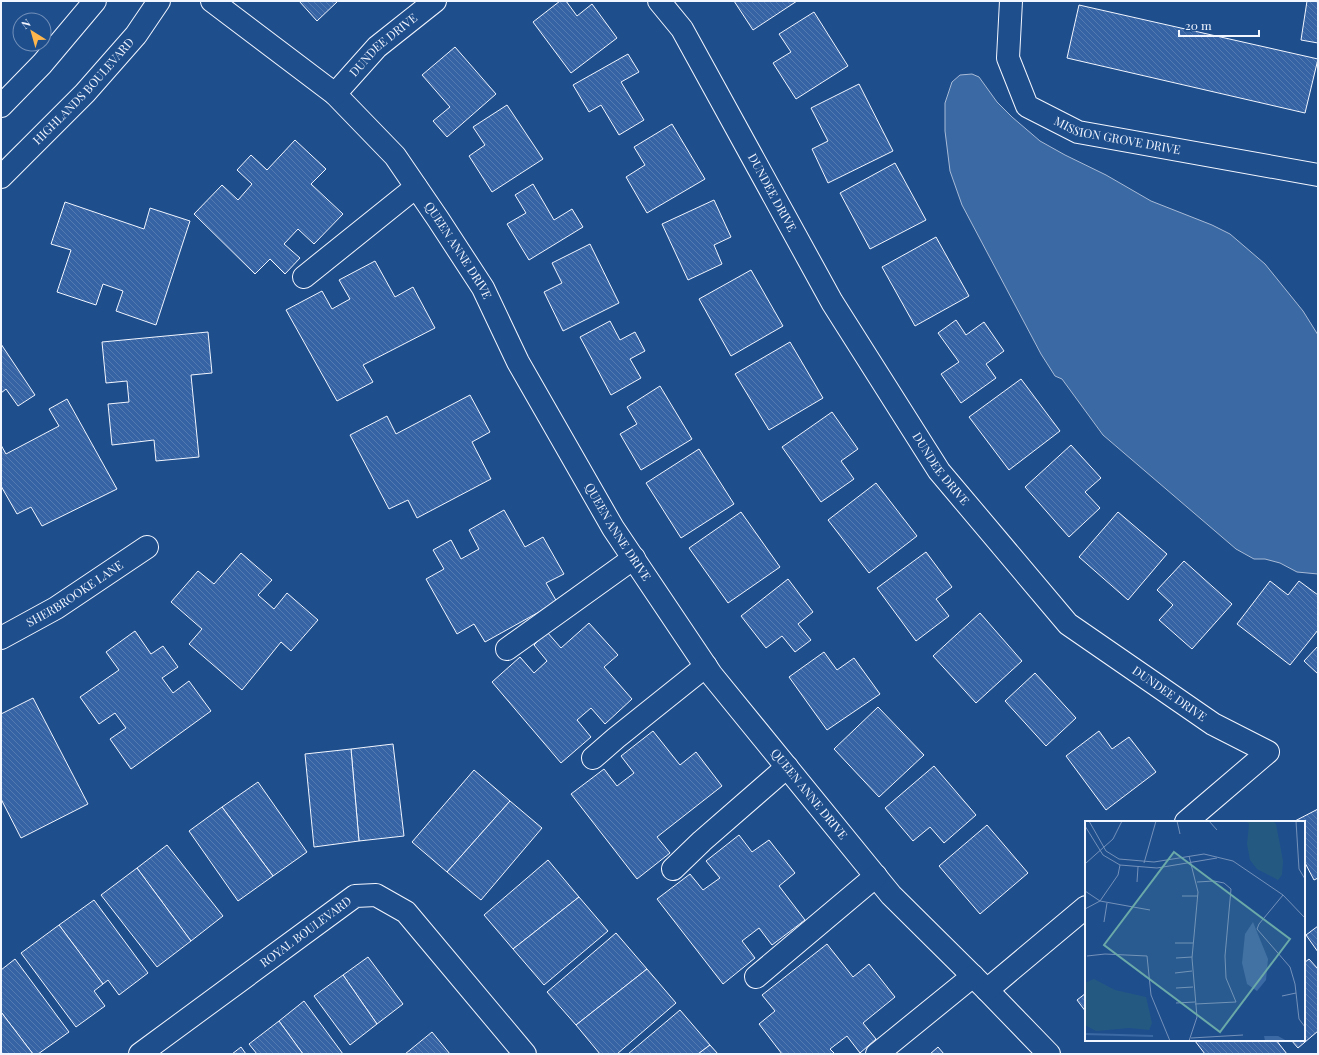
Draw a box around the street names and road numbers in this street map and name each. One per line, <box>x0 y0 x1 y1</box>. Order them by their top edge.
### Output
street label: DUNDEE DRIVE <box>345 9 420 80</box>
street label: HIGHLANDS BOULEVARD <box>29 34 137 148</box>
street label: MISSION GROVE DRIVE <box>1052 112 1182 157</box>
street label: DUNDEE DRIVE <box>745 150 801 234</box>
street label: QUEEN ANNE DRIVE <box>421 198 496 301</box>
street label: DUNDEE DRIVE <box>909 429 973 508</box>
street label: QUEEN ANNE DRIVE <box>582 480 655 583</box>
street label: SHERBROOKE LANE <box>23 556 126 630</box>
street label: DUNDEE DRIVE <box>1130 662 1210 724</box>
street label: QUEEN ANNE DRIVE <box>768 745 851 842</box>
street label: ROYAL BOULEVARD <box>256 892 355 970</box>

